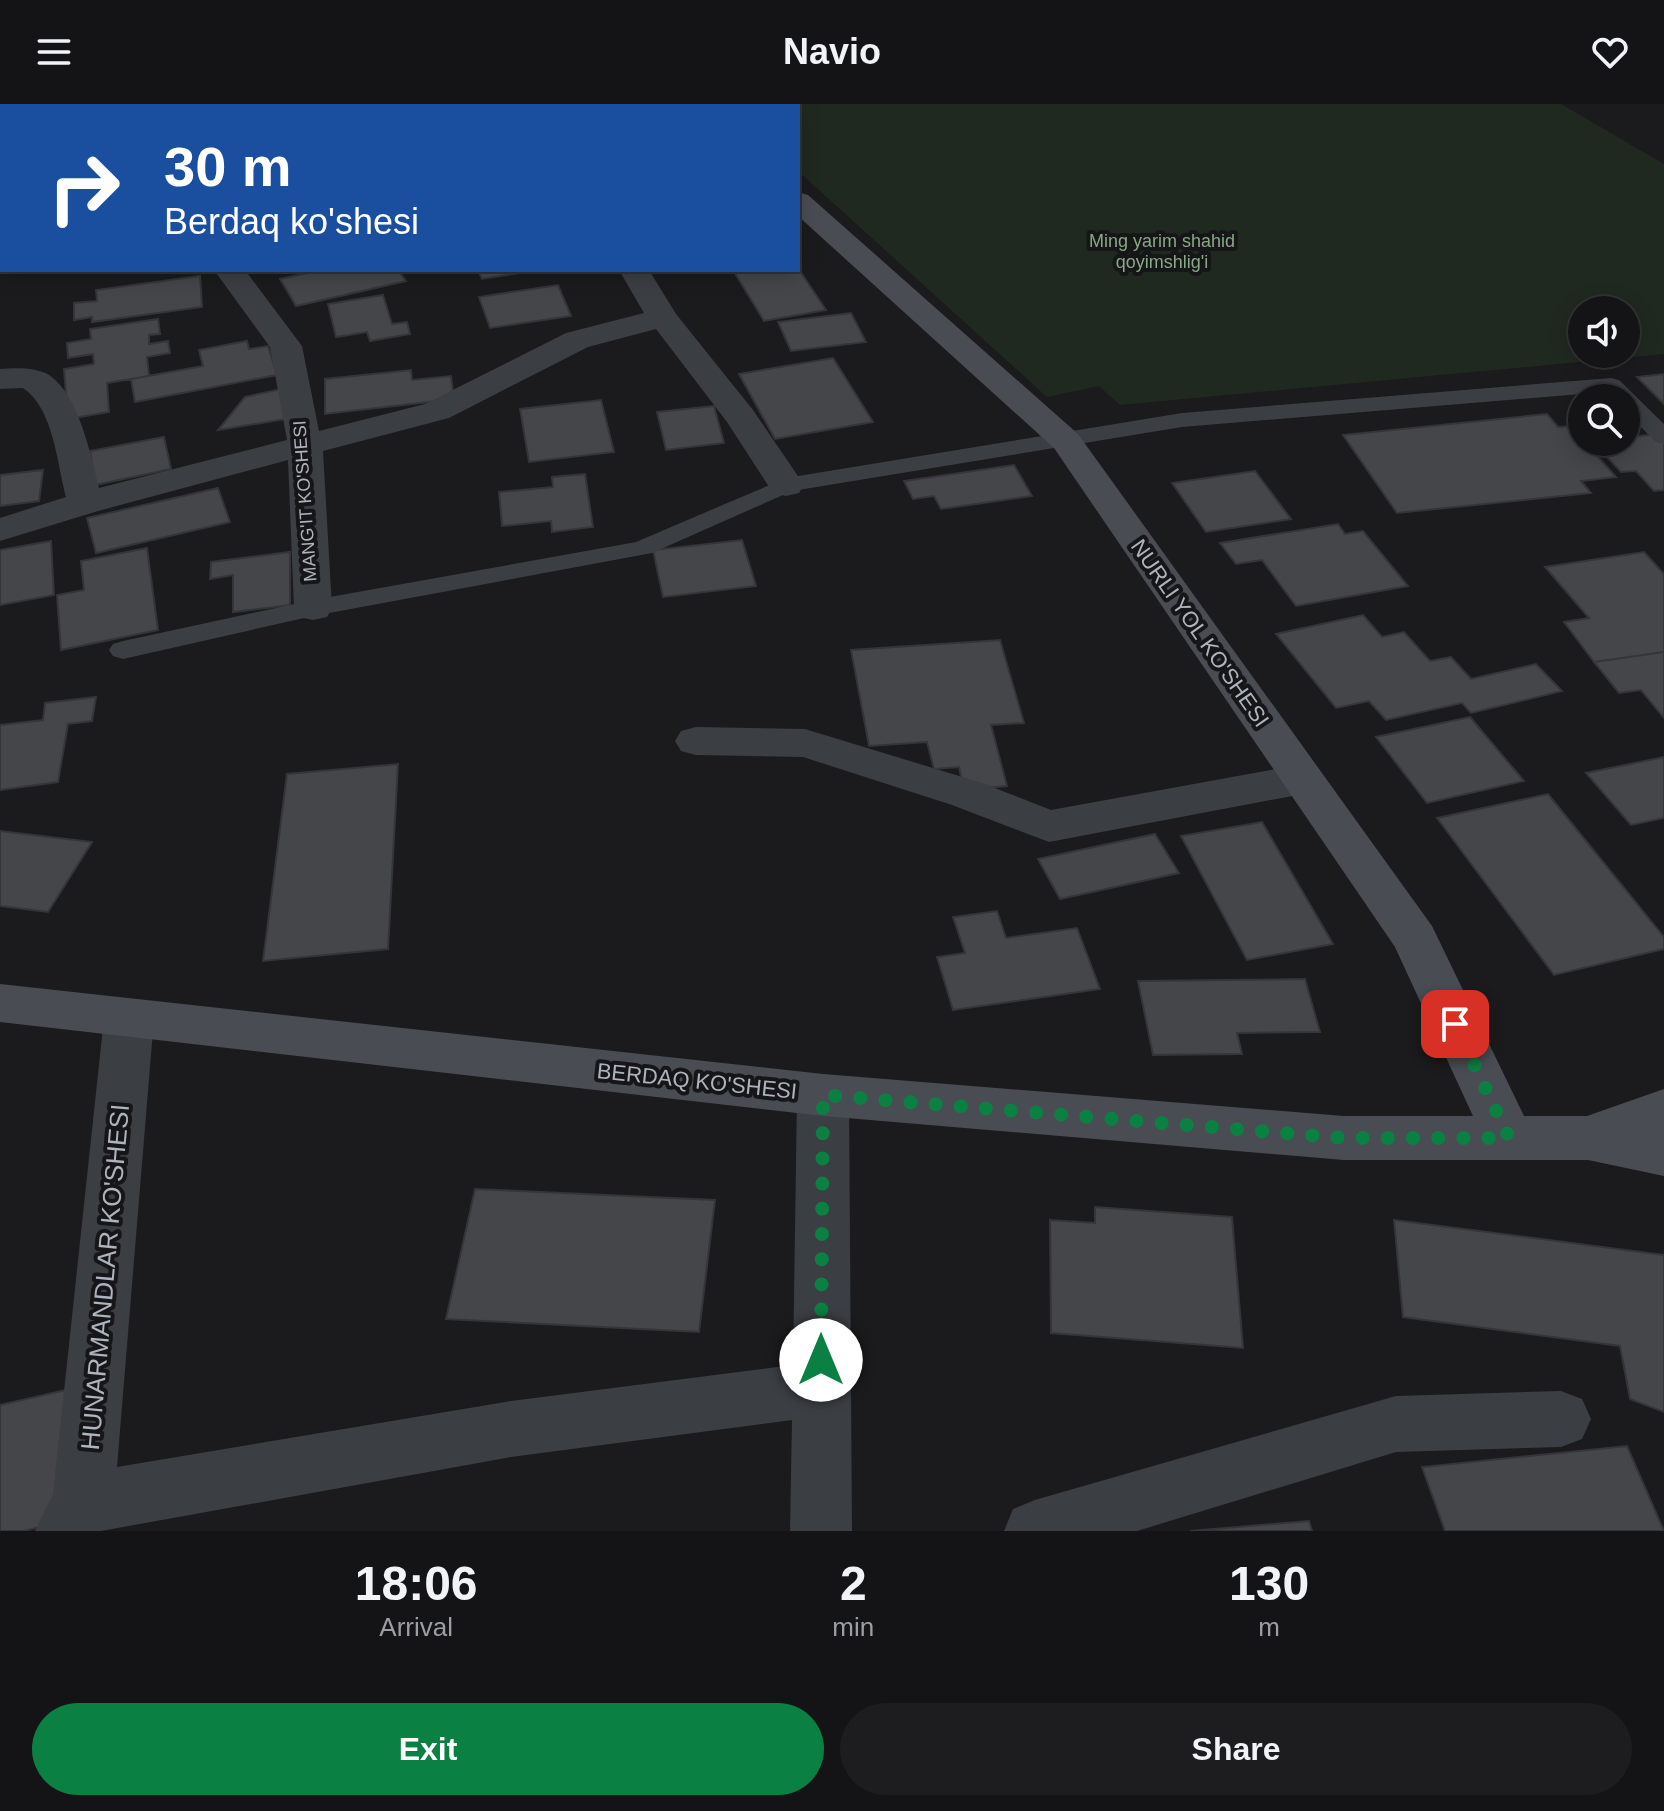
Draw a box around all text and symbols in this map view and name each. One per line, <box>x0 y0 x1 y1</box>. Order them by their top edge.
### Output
icon: menu <box>32 30 76 74</box>
icon: heart <box>1588 30 1632 74</box>
text: Navio <box>783 31 881 72</box>
text: 30 m <box>164 135 292 198</box>
icon: right <box>32 136 136 240</box>
text: Berdaq ko'shesi <box>164 201 419 242</box>
park label: Ming yarim shahid qoyimshlig'i <box>1089 231 1235 272</box>
map controls <box>1568 296 1640 456</box>
button: sound <box>1568 296 1640 368</box>
button: search <box>1568 384 1640 456</box>
street label: MANG'IT KO'SHESI <box>289 420 321 582</box>
street label: NURLI YOL KO'SHESI <box>1126 534 1274 732</box>
pin <box>1421 990 1489 1058</box>
icon: arrive <box>1433 1002 1477 1046</box>
street label: BERDAQ KO'SHESI <box>596 1058 798 1104</box>
street label: HUNARMANDLAR KO'SHESI <box>75 1103 135 1451</box>
position arrow <box>779 1318 863 1402</box>
text: 18:06 <box>355 1557 478 1610</box>
text: 2 <box>840 1557 867 1610</box>
text: 130 <box>1229 1557 1309 1610</box>
text: Arrival <box>379 1612 453 1642</box>
text: min <box>832 1612 874 1642</box>
text: m <box>1258 1612 1280 1642</box>
button: Exit <box>32 1703 824 1795</box>
button: Share <box>840 1703 1632 1795</box>

